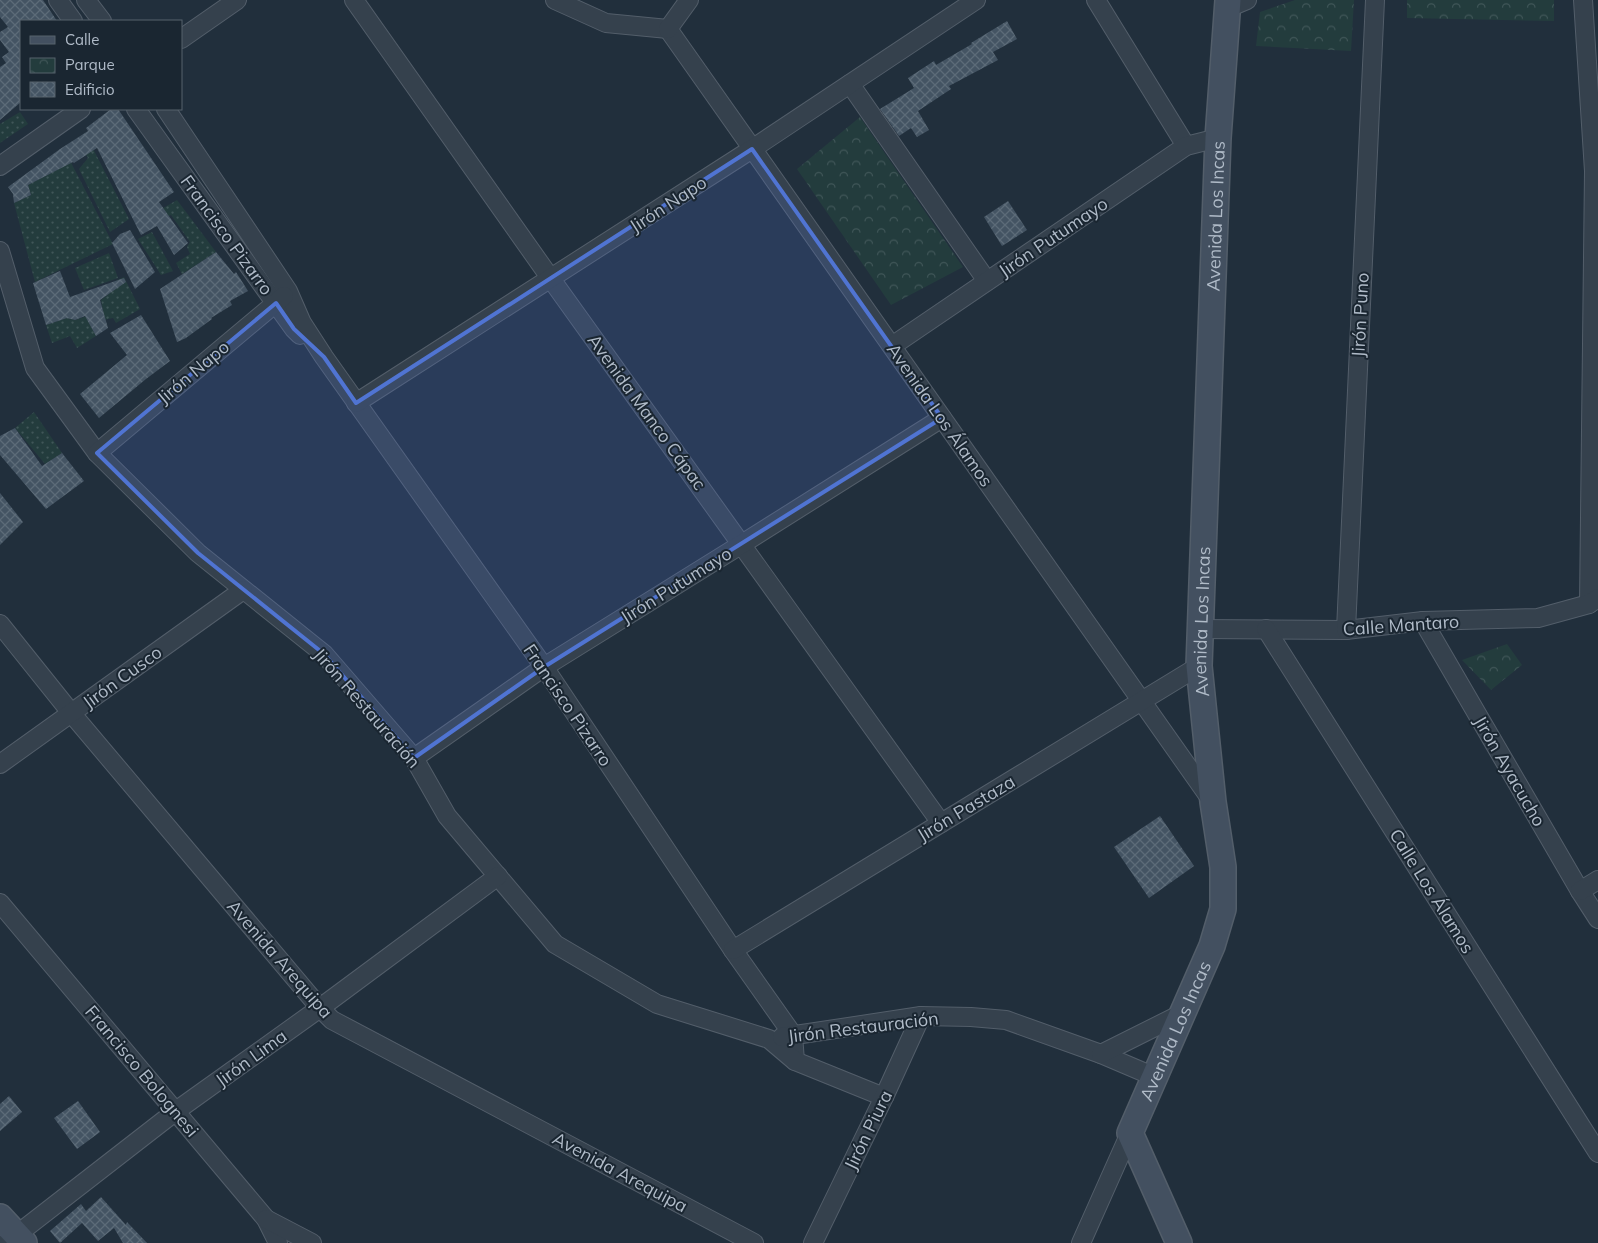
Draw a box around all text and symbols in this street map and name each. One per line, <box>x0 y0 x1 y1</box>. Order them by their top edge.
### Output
legend <box>20 20 182 110</box>
text: Calle <box>65 30 99 49</box>
text: Parque <box>65 55 115 74</box>
text: Edificio <box>65 80 115 99</box>
street label: Avenida Los Incas <box>1201 140 1229 292</box>
street label: Francisco Pizarro <box>176 170 278 300</box>
street label: Jirón Napo <box>625 171 711 237</box>
street label: Jirón Putumayo <box>994 192 1112 282</box>
street label: Jirón Puno <box>1346 272 1374 358</box>
street label: Avenida Manco Cápac <box>583 330 711 495</box>
street label: Jirón Napo <box>152 335 234 409</box>
street label: Avenida Los Álamos <box>882 339 998 491</box>
street label: Jirón Putumayo <box>616 542 736 628</box>
street label: Avenida Los Incas <box>1187 546 1215 698</box>
street label: Calle Mantaro <box>1342 609 1460 641</box>
street label: Francisco Pizarro <box>519 639 617 771</box>
street label: Jirón Cusco <box>78 640 166 714</box>
street label: Jirón Restauración <box>309 643 425 773</box>
street label: Jirón Ayacucho <box>1469 712 1551 830</box>
street label: Jirón Pastaza <box>913 770 1019 846</box>
street label: Calle Los Álamos <box>1384 824 1480 958</box>
street label: Avenida Arequipa <box>222 895 338 1023</box>
street label: Avenida Los Incas <box>1134 957 1216 1104</box>
street label: Francisco Bolognesi <box>80 1000 204 1142</box>
street label: Jirón Restauración <box>786 1006 940 1048</box>
street label: Jirón Lima <box>211 1024 291 1092</box>
street label: Jirón Piura <box>839 1086 897 1174</box>
street label: Avenida Arequipa <box>549 1127 691 1217</box>

